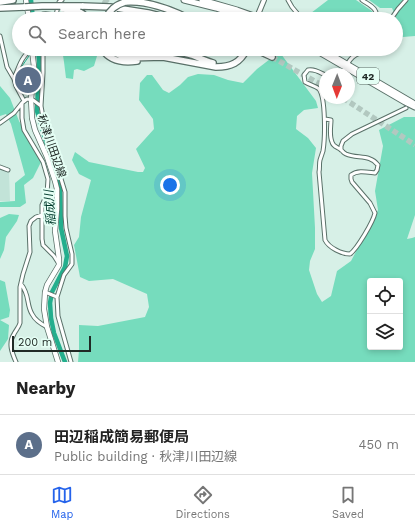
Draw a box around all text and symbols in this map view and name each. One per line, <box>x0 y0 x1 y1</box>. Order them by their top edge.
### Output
search box <box>12 12 403 56</box>
icon: search <box>26 23 48 45</box>
text: Search here <box>58 25 146 43</box>
pin: A <box>15 65 41 95</box>
north arrow <box>319 68 355 104</box>
road number: 42 <box>357 68 379 84</box>
street label: 秋津川田辺線 <box>35 113 68 179</box>
your location <box>160 175 180 195</box>
water label: 稲成川 <box>42 188 58 226</box>
map controls <box>367 278 403 350</box>
button: locate <box>367 278 403 314</box>
button: layers <box>367 314 403 350</box>
scale bar <box>12 334 91 353</box>
text: 200 m <box>18 336 52 349</box>
text: Nearby <box>16 378 75 398</box>
text: 田辺稲成簡易郵便局 <box>54 428 189 446</box>
text: A <box>25 437 33 452</box>
text: 450 m <box>359 437 399 452</box>
text: Public building · 秋津川田辺線 <box>54 449 237 464</box>
tab: Map <box>51 484 73 521</box>
tab: Directions <box>176 484 230 521</box>
tab: Saved <box>332 484 364 521</box>

